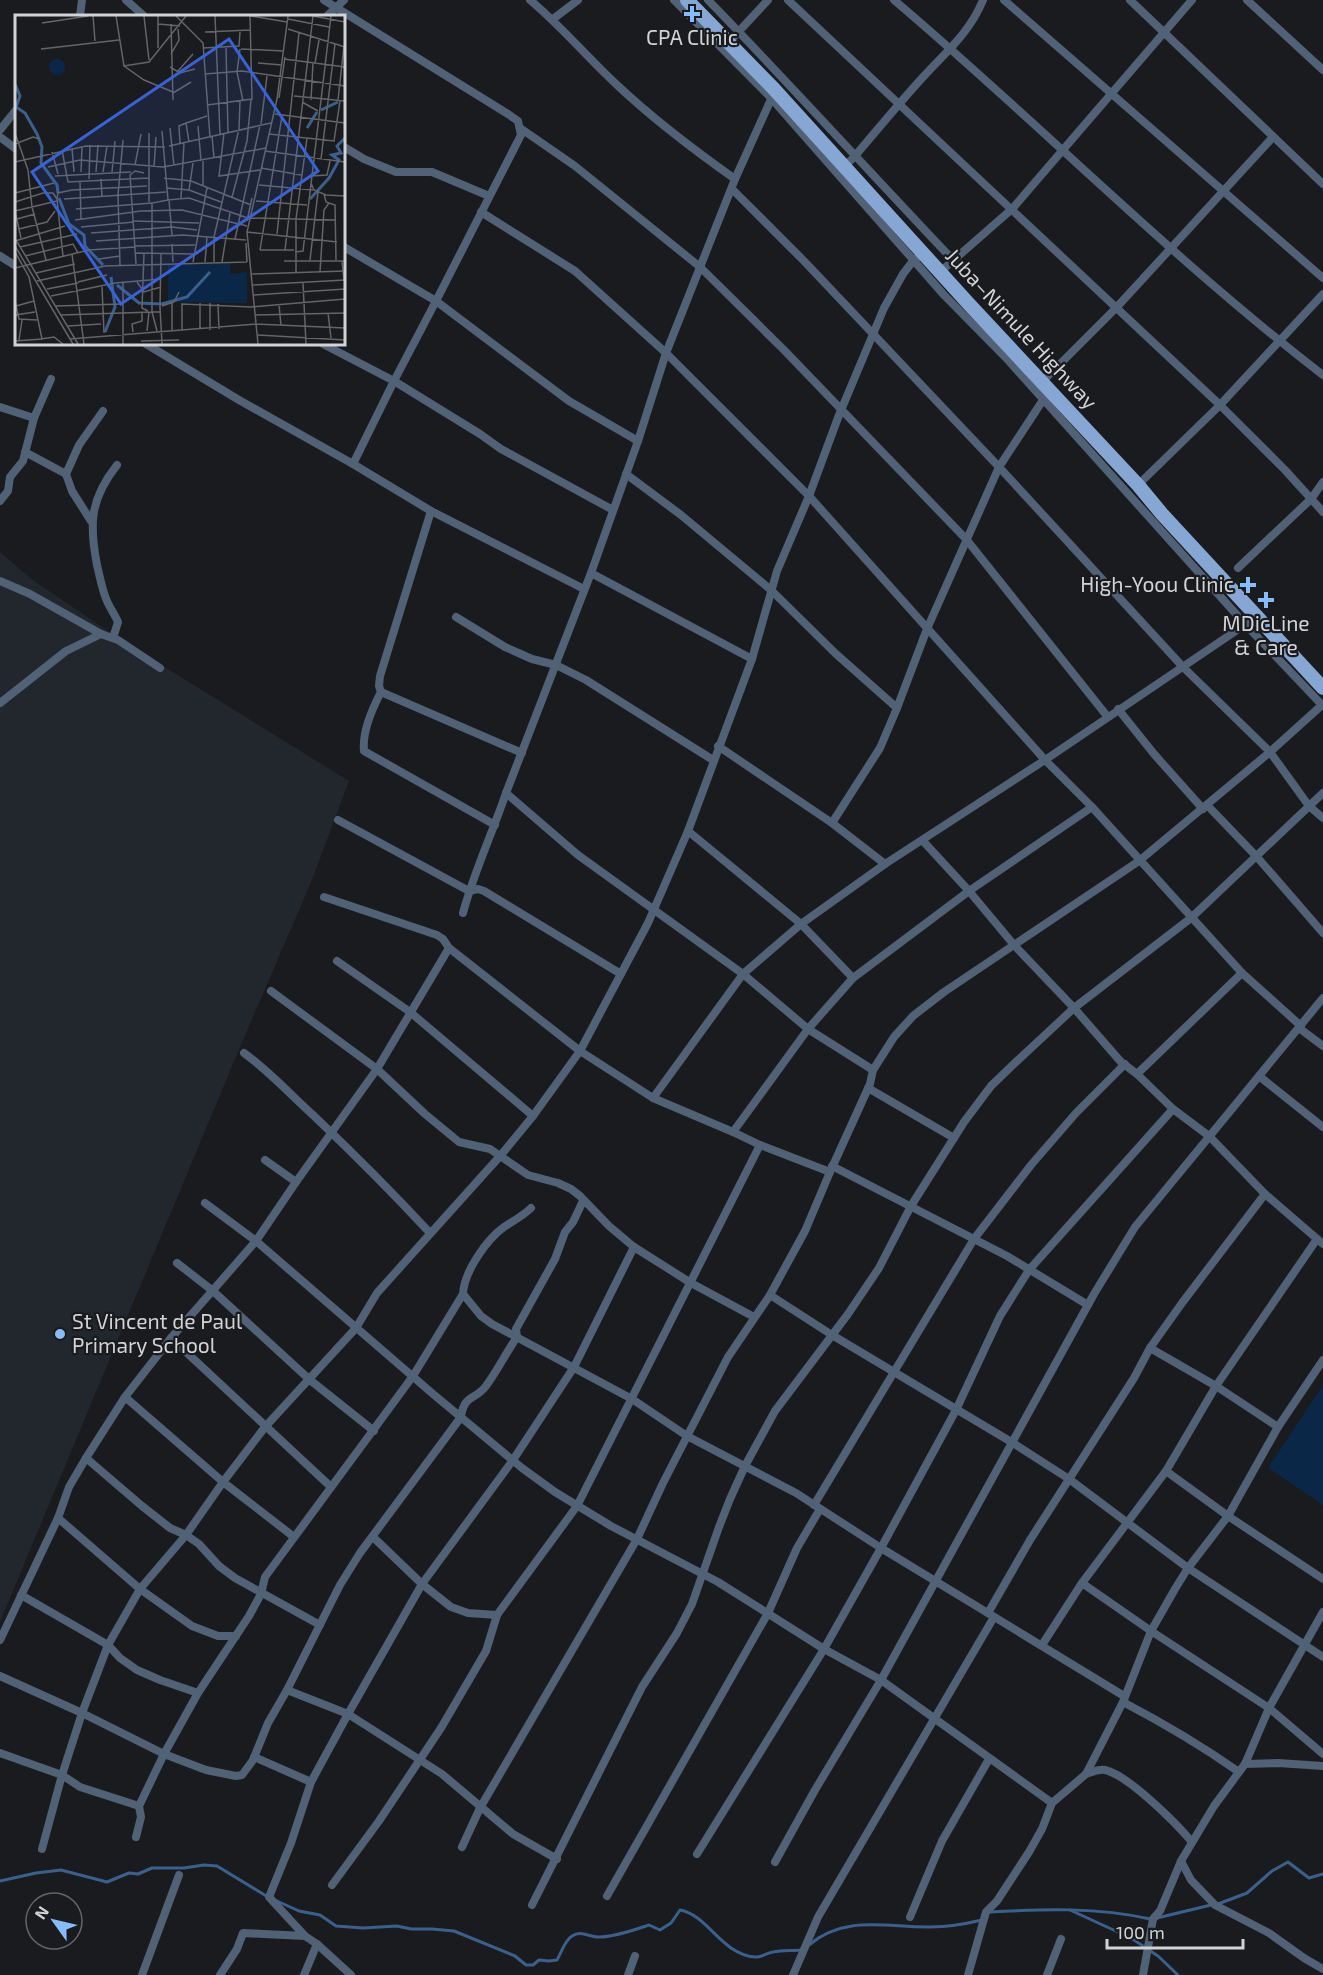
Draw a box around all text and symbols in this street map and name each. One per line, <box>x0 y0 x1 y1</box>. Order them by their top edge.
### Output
marker: CPA Clinic <box>683 5 701 23</box>
inset map <box>15 15 345 345</box>
place label: CPA Clinic <box>646 24 738 49</box>
street label: Juba–Nimule Highway <box>941 242 1103 414</box>
place label: High-Yoou Clinic <box>1080 571 1234 596</box>
marker: High-Yoou Clinic <box>1239 576 1257 594</box>
marker: MDicLine & Care <box>1257 591 1275 609</box>
place label: MDicLine & Care <box>1222 610 1310 659</box>
place label: St Vincent de Paul Primary School <box>72 1308 243 1357</box>
marker: St Vincent de Paul Primary School <box>53 1327 67 1341</box>
north arrow <box>24 1891 84 1951</box>
text: N <box>30 1902 52 1922</box>
scale bar <box>1107 1912 1244 1950</box>
text: 100 m <box>1116 1921 1165 1943</box>

